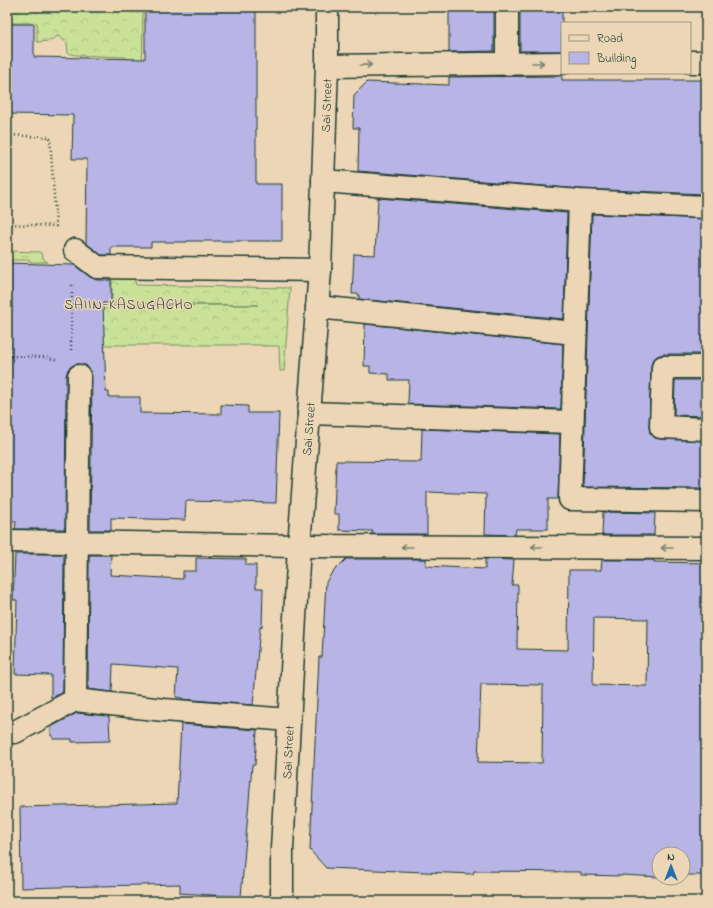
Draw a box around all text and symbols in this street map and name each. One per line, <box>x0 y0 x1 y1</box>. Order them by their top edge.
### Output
legend <box>561 22 691 74</box>
text: Road <box>597 30 623 48</box>
text: Building <box>596 50 636 69</box>
one-way arrow <box>531 59 544 67</box>
one-way arrow <box>359 61 372 69</box>
street label: Sai Street <box>317 78 338 133</box>
district label: SAIIN-KASUGACHO <box>64 295 194 316</box>
street label: Sai Street <box>298 401 321 456</box>
one-way arrow <box>401 543 414 551</box>
one-way arrow <box>531 543 544 551</box>
one-way arrow <box>661 544 674 552</box>
street label: Sai Street <box>278 724 300 780</box>
north arrow <box>651 846 691 886</box>
text: N <box>667 849 675 865</box>

